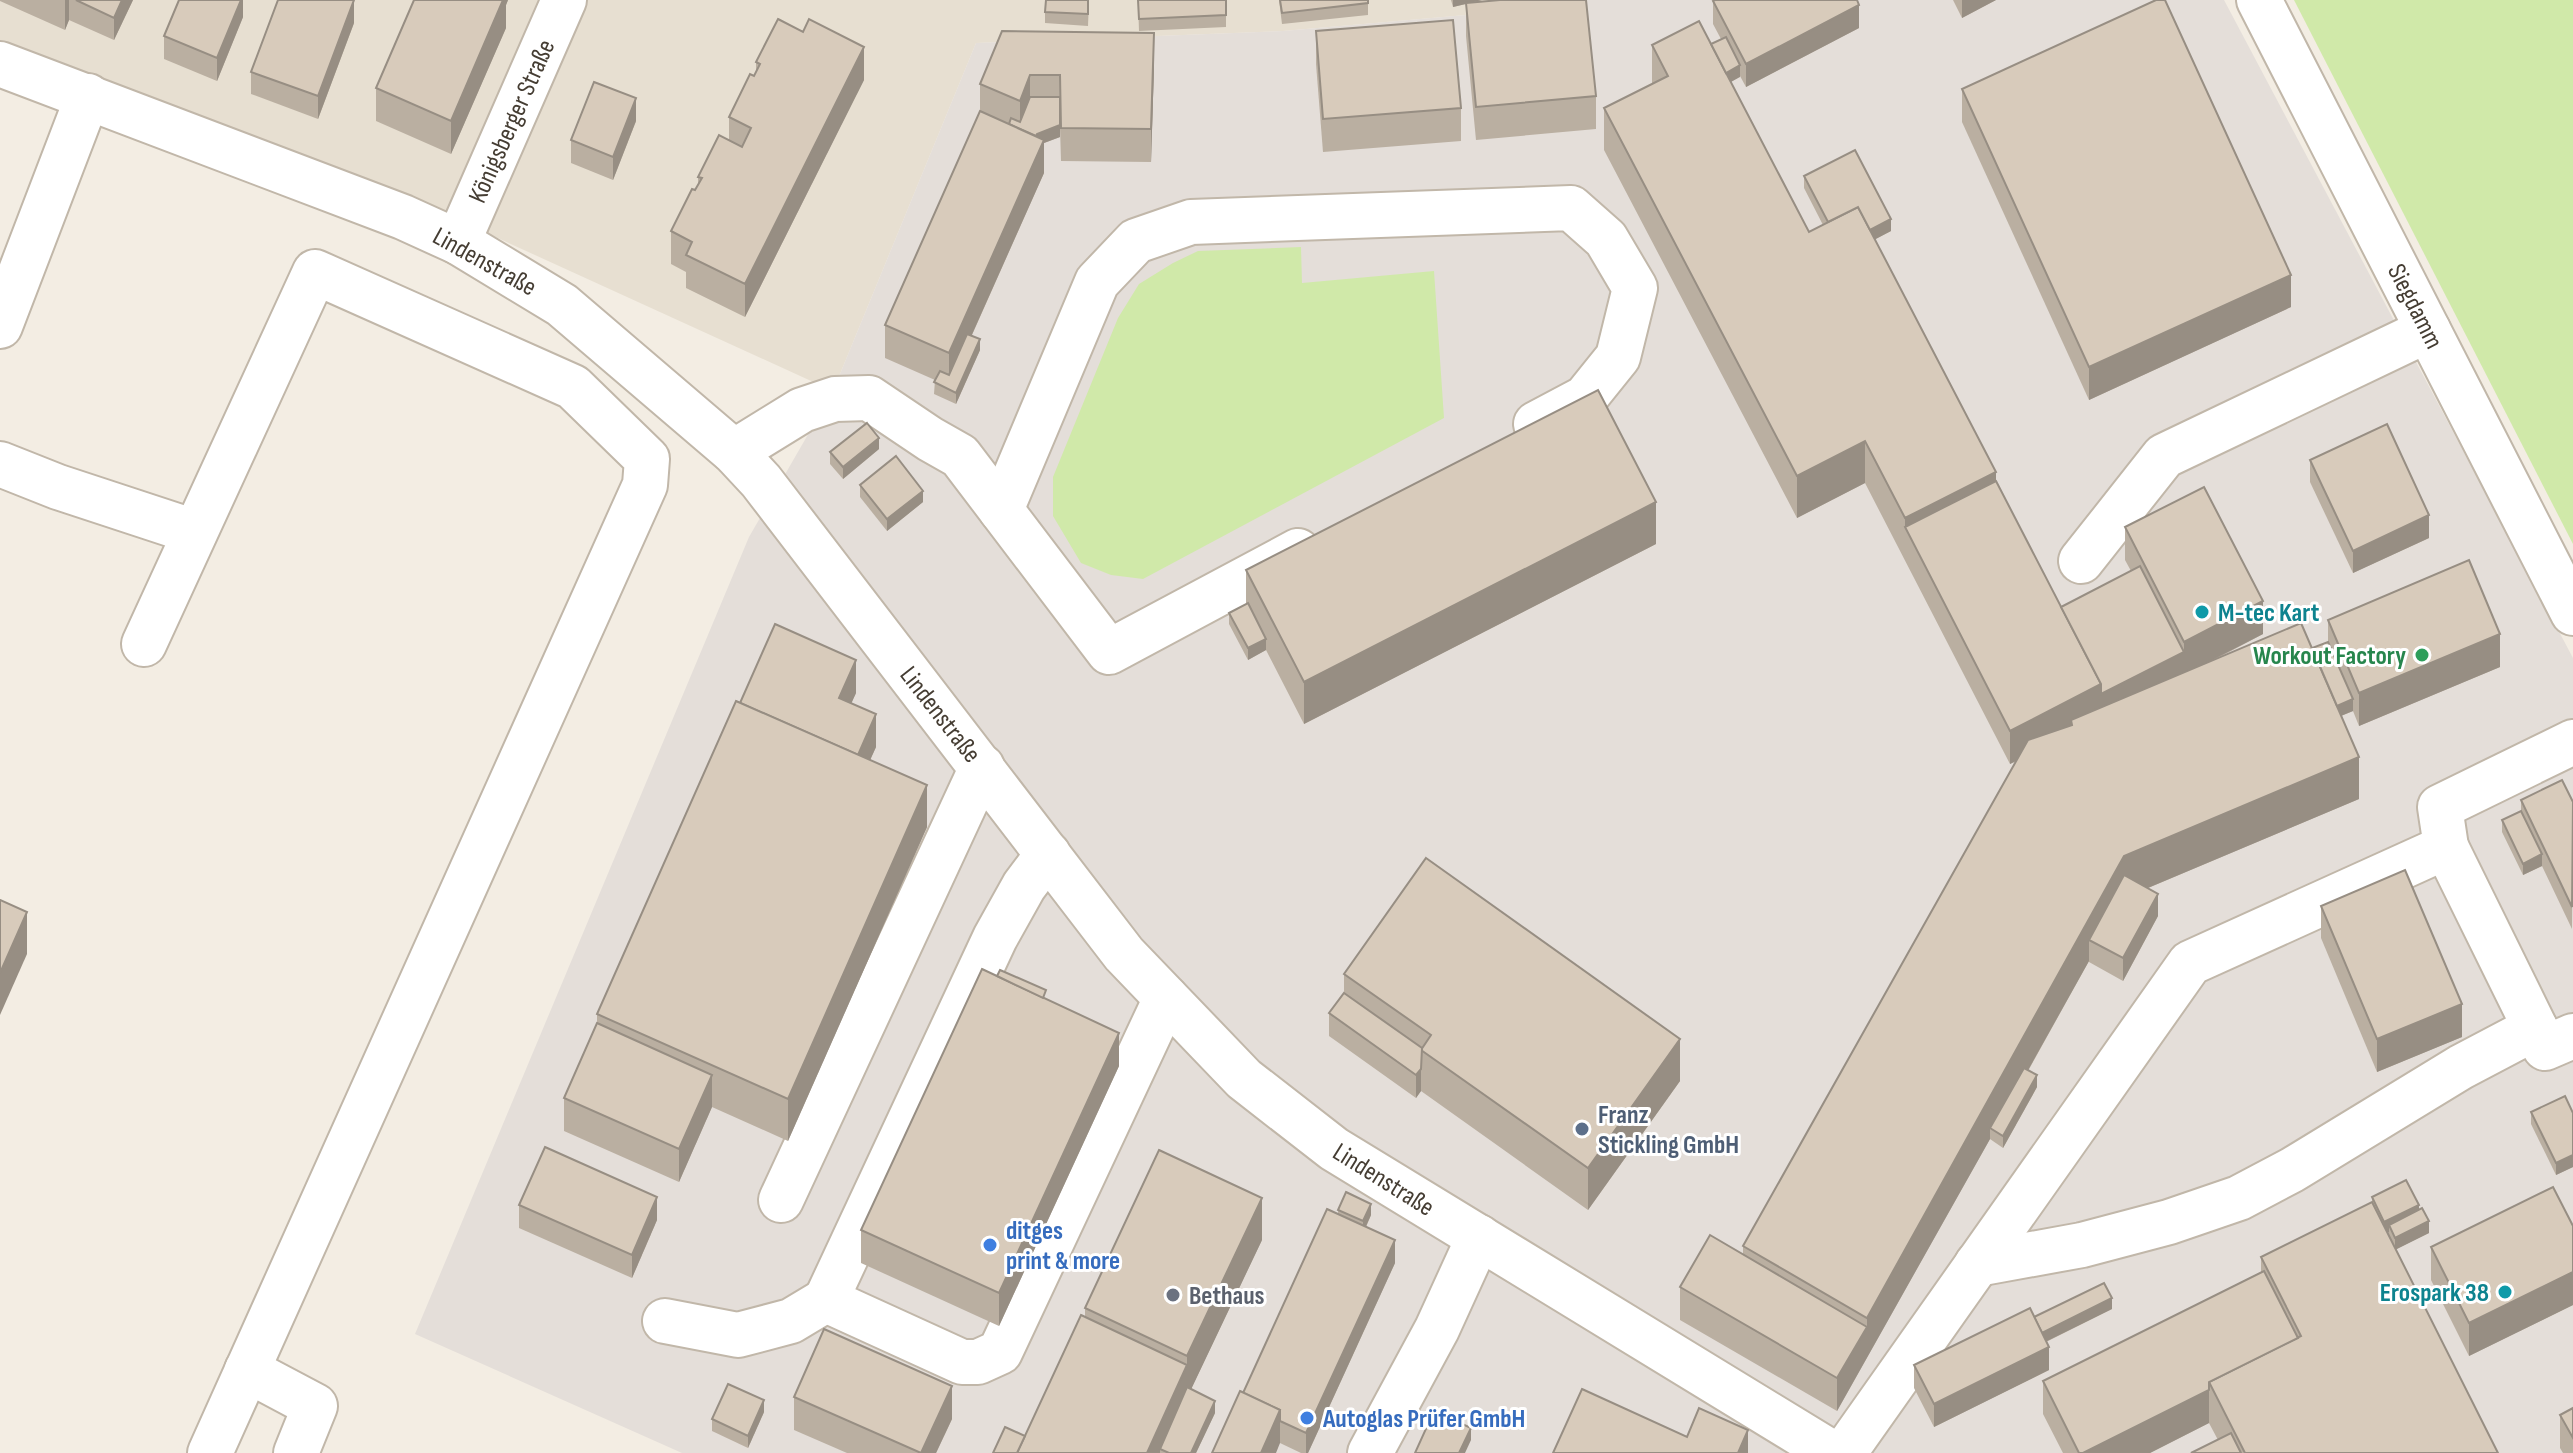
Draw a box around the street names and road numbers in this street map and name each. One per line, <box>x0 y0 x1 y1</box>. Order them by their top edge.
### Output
street label: Königsberger Straße <box>463 35 562 208</box>
street label: Lindenstraße <box>427 221 542 303</box>
street label: Siegdamm <box>2380 259 2449 354</box>
street label: Lindenstraße <box>893 661 987 769</box>
street label: Lindenstraße <box>1327 1137 1440 1224</box>

